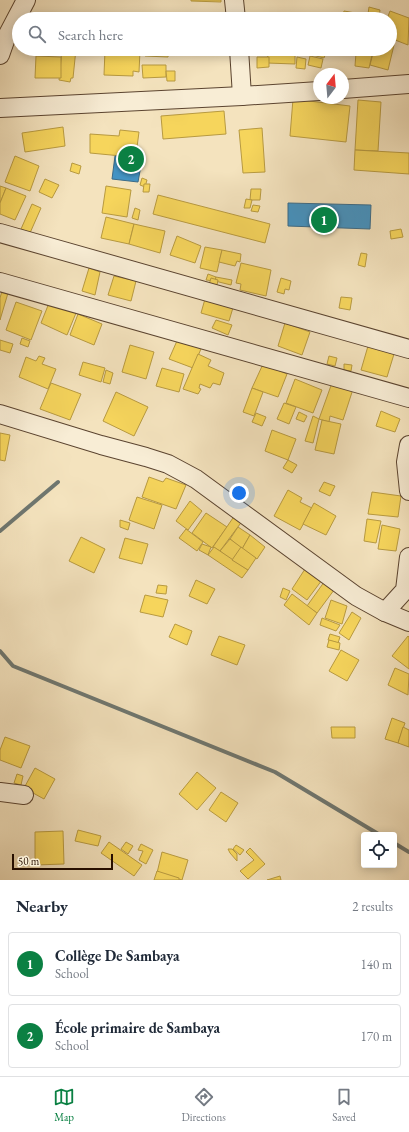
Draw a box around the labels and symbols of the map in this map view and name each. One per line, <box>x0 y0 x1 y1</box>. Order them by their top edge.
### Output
north arrow <box>313 68 349 104</box>
pin: 2 <box>118 144 144 174</box>
pin: 1 <box>311 205 337 235</box>
your location <box>229 483 249 503</box>
scale bar <box>12 852 113 871</box>

